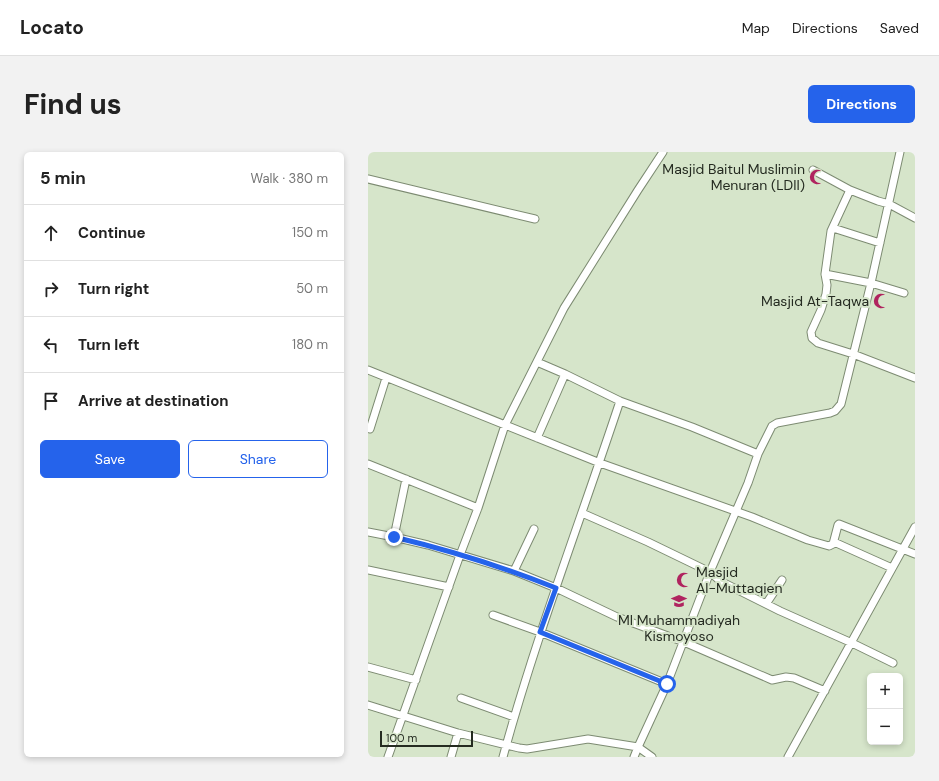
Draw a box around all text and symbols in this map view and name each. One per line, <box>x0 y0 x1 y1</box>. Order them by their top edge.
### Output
text: Locato <box>20 15 84 40</box>
text: Map <box>742 19 770 37</box>
text: Directions <box>792 19 858 37</box>
text: Saved <box>880 19 919 37</box>
button: Directions <box>808 85 915 123</box>
text: Find us <box>24 86 122 123</box>
place label: Masjid Baitul Muslimin Menuran (LDII) <box>662 160 805 194</box>
text: 5 min <box>40 167 86 189</box>
mosque icon: Masjid Baitul Muslimin Menuran (LDII) <box>808 168 826 186</box>
text: Walk · 380 m <box>251 170 328 187</box>
icon: ahead <box>40 222 62 244</box>
text: Continue <box>78 223 146 243</box>
text: 150 m <box>292 224 328 241</box>
icon: right <box>40 278 62 300</box>
text: Turn right <box>78 279 149 299</box>
text: 50 m <box>296 280 328 297</box>
place label: Masjid At-Taqwa <box>761 292 869 310</box>
mosque icon: Masjid At-Taqwa <box>872 292 890 310</box>
icon: left <box>40 334 62 356</box>
text: Turn left <box>78 335 139 355</box>
text: 180 m <box>292 336 328 353</box>
icon: arrive <box>40 390 62 412</box>
text: Arrive at destination <box>78 391 229 411</box>
button: Save <box>40 440 180 478</box>
button: Share <box>188 440 328 478</box>
route end <box>385 528 403 546</box>
place label: Masjid Al-Muttaqien <box>696 563 783 597</box>
mosque icon: Masjid Al-Muttaqien <box>675 571 693 589</box>
school or university icon: MI Muhammadiyah Kismoyoso <box>670 592 688 610</box>
place label: MI Muhammadiyah Kismoyoso <box>618 611 740 645</box>
map controls <box>867 673 903 745</box>
button: + <box>867 673 903 709</box>
route start <box>658 675 676 693</box>
button: − <box>867 709 903 745</box>
scale bar <box>380 729 473 748</box>
text: 100 m <box>386 731 417 745</box>

